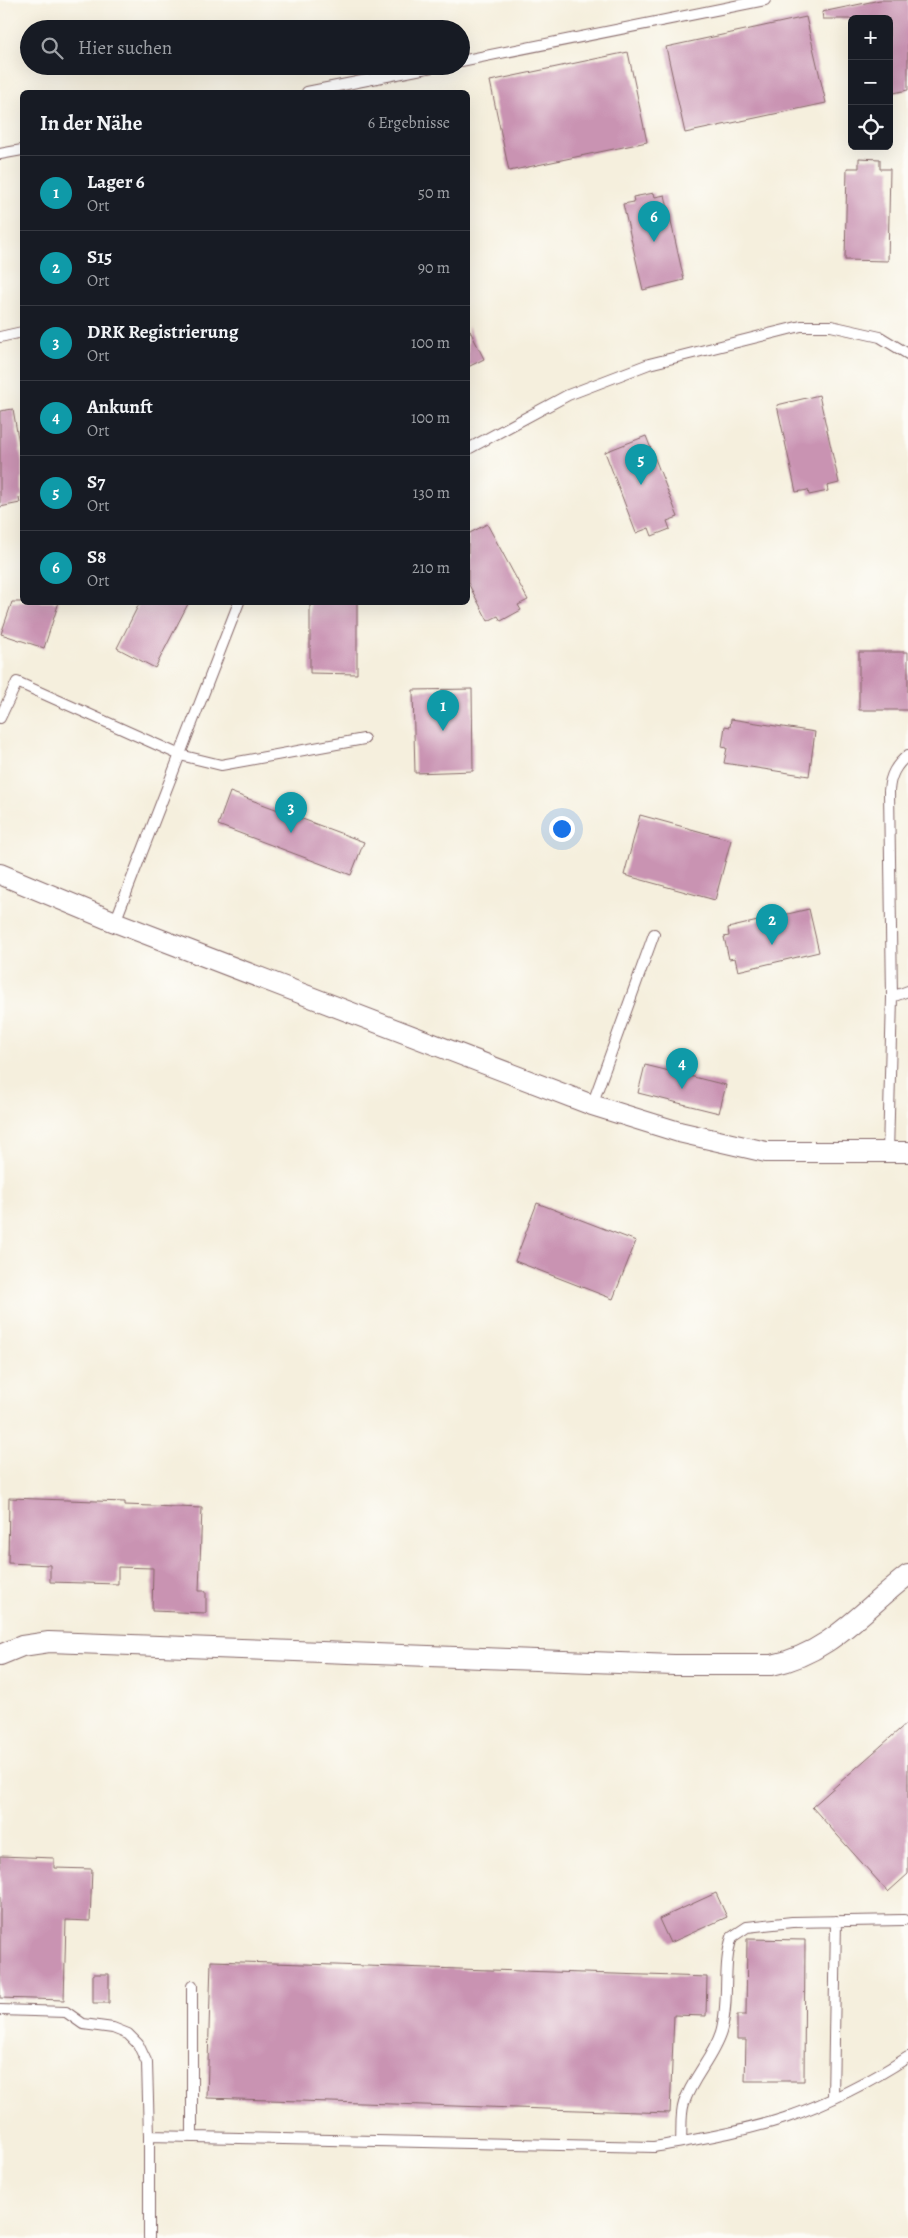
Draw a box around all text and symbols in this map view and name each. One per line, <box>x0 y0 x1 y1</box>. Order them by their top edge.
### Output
map controls <box>848 15 893 150</box>
button: + <box>848 15 893 60</box>
search box <box>20 20 470 75</box>
icon: search <box>38 34 66 62</box>
text: Hier suchen <box>78 35 172 61</box>
button: − <box>848 60 893 105</box>
button: locate <box>848 105 893 150</box>
text: In der Nähe <box>40 109 142 137</box>
text: 6 Ergebnisse <box>368 112 450 134</box>
text: Lager 6 <box>87 169 145 195</box>
text: 1 <box>53 182 59 204</box>
text: 50 m <box>418 182 450 204</box>
text: Ort <box>87 195 109 217</box>
pin: 6 <box>638 201 670 242</box>
text: S15 <box>87 244 112 270</box>
text: 2 <box>52 257 60 279</box>
text: 90 m <box>418 257 450 279</box>
text: Ort <box>87 270 109 292</box>
text: DRK Registrierung <box>87 319 238 345</box>
text: 3 <box>53 332 59 354</box>
text: 100 m <box>411 332 450 354</box>
text: Ort <box>87 345 109 367</box>
text: Ankunft <box>87 394 153 420</box>
text: 4 <box>52 407 60 429</box>
text: 100 m <box>411 407 450 429</box>
text: Ort <box>87 420 109 442</box>
pin: 5 <box>625 444 657 485</box>
text: S7 <box>87 469 105 495</box>
text: 5 <box>53 482 59 504</box>
text: 130 m <box>413 482 450 504</box>
text: Ort <box>87 495 109 517</box>
text: S8 <box>87 544 106 570</box>
text: 6 <box>52 557 60 579</box>
text: 210 m <box>412 557 450 579</box>
text: Ort <box>87 570 109 592</box>
pin: 1 <box>427 690 459 731</box>
pin: 3 <box>275 792 307 833</box>
your location <box>549 816 575 842</box>
pin: 2 <box>756 904 788 945</box>
pin: 4 <box>666 1048 698 1089</box>

